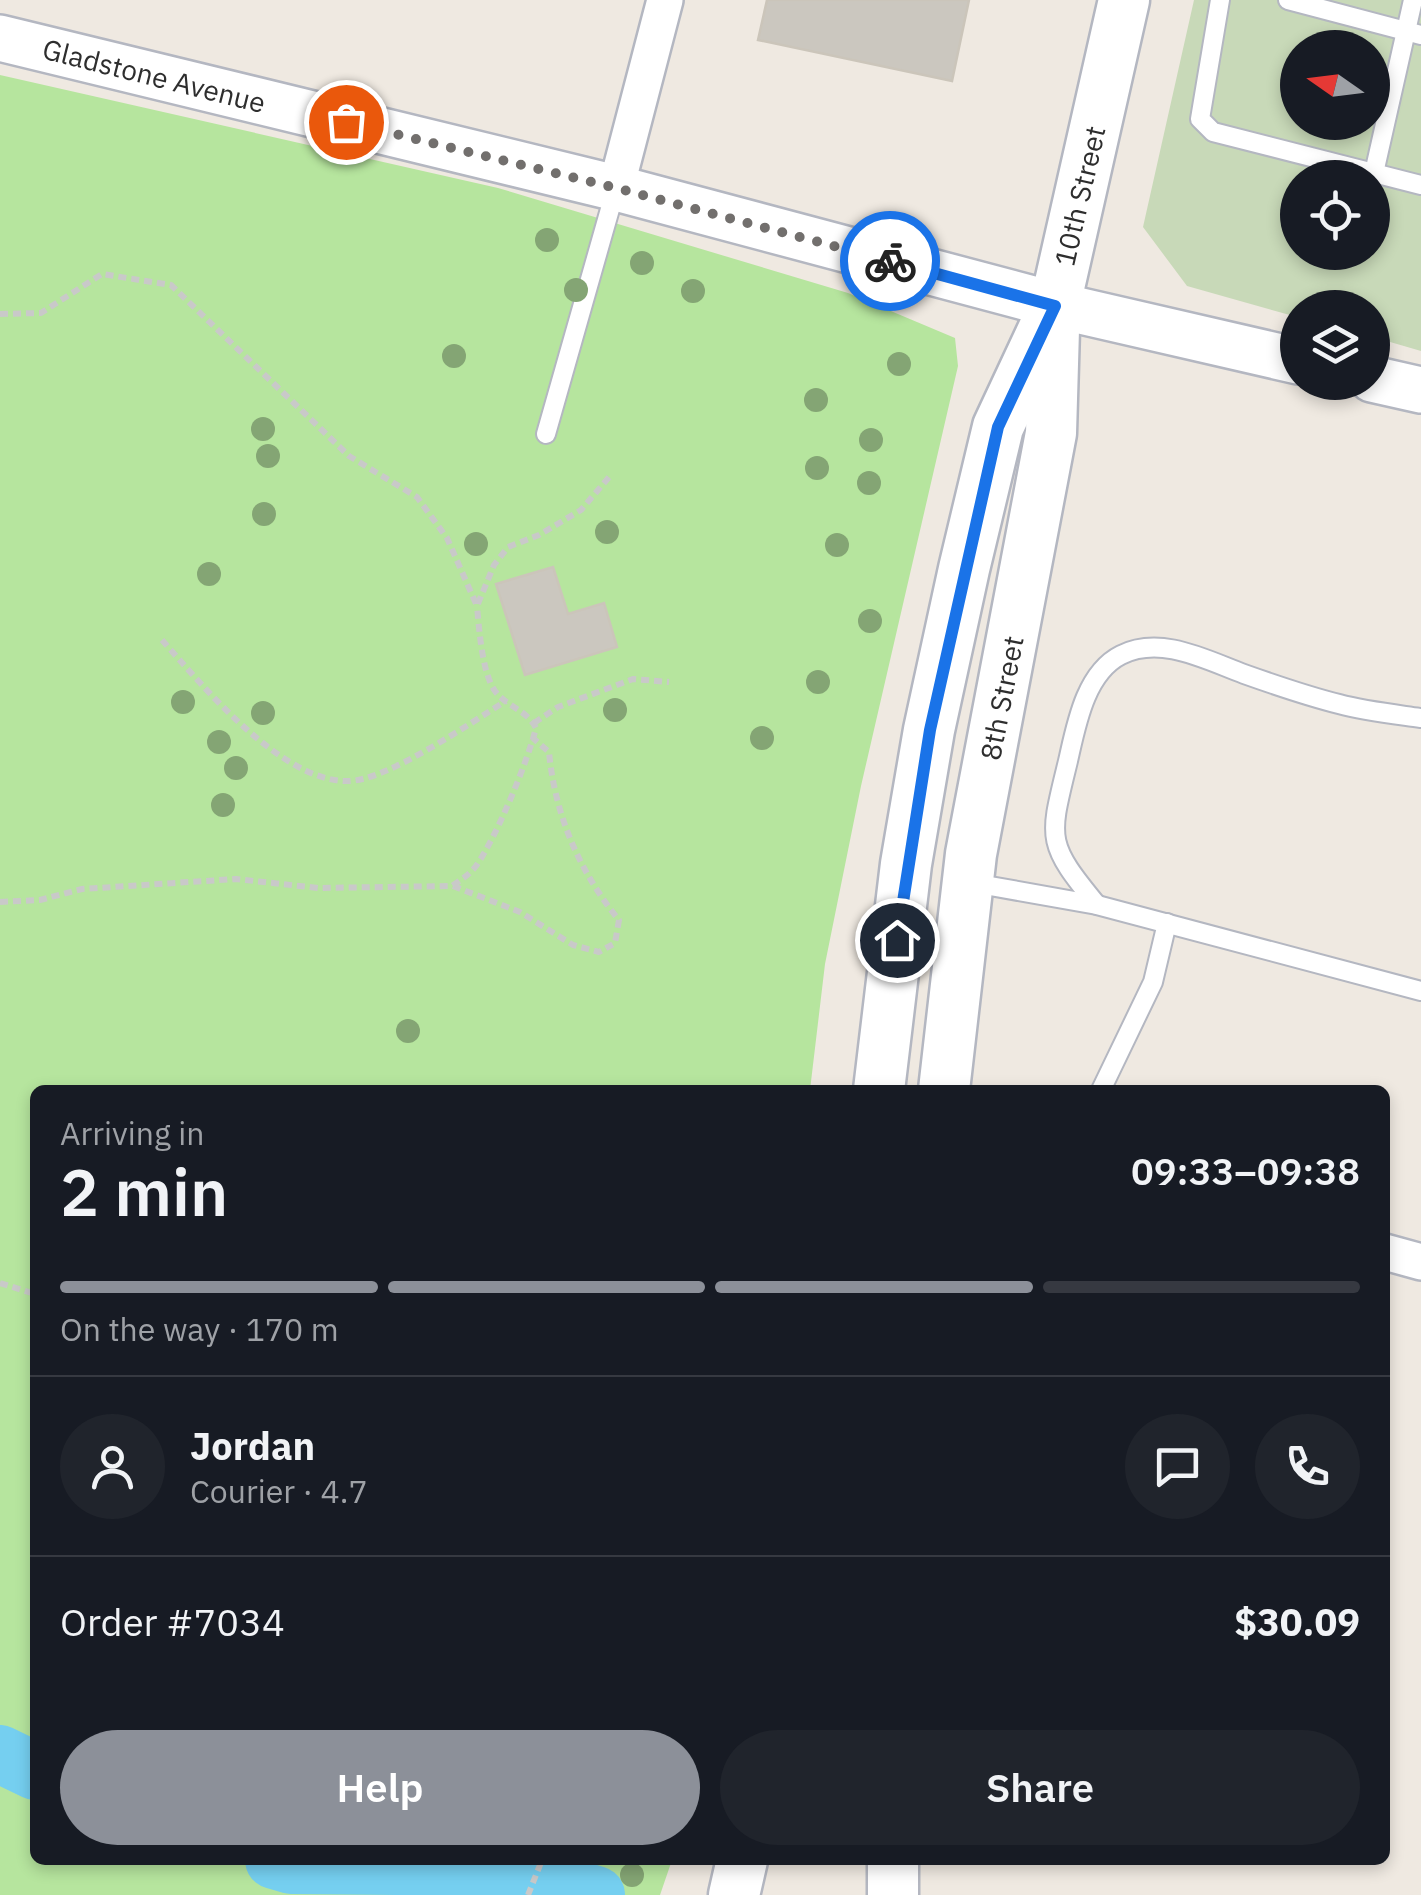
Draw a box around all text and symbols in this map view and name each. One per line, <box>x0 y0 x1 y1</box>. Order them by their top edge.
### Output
street label: Gladstone Avenue <box>39 30 269 121</box>
north arrow <box>1280 30 1390 140</box>
map controls <box>1280 30 1390 400</box>
pin <box>304 80 389 165</box>
icon: bag <box>319 95 374 150</box>
street label: 10th Street <box>1045 122 1114 270</box>
button: locate <box>1280 160 1390 270</box>
courier <box>840 211 940 311</box>
icon: bike <box>863 234 918 289</box>
button: layers <box>1280 290 1390 400</box>
street label: 8th Street <box>971 633 1032 763</box>
pin <box>855 898 940 983</box>
icon: home <box>870 913 925 968</box>
text: Arriving in <box>60 1112 205 1154</box>
text: 09:33–09:38 <box>1131 1146 1360 1195</box>
text: 2 min <box>60 1149 228 1234</box>
text: On the way · 170 m <box>60 1308 339 1350</box>
button: person <box>60 1414 165 1519</box>
button: chat <box>1125 1414 1230 1519</box>
button: phone <box>1255 1414 1360 1519</box>
text: Jordan <box>190 1421 315 1470</box>
text: Courier · 4.7 <box>190 1470 368 1512</box>
text: Order #7034 <box>60 1597 285 1646</box>
text: $30.09 <box>1234 1597 1360 1646</box>
button: Help <box>60 1730 700 1845</box>
button: Share <box>720 1730 1360 1845</box>

